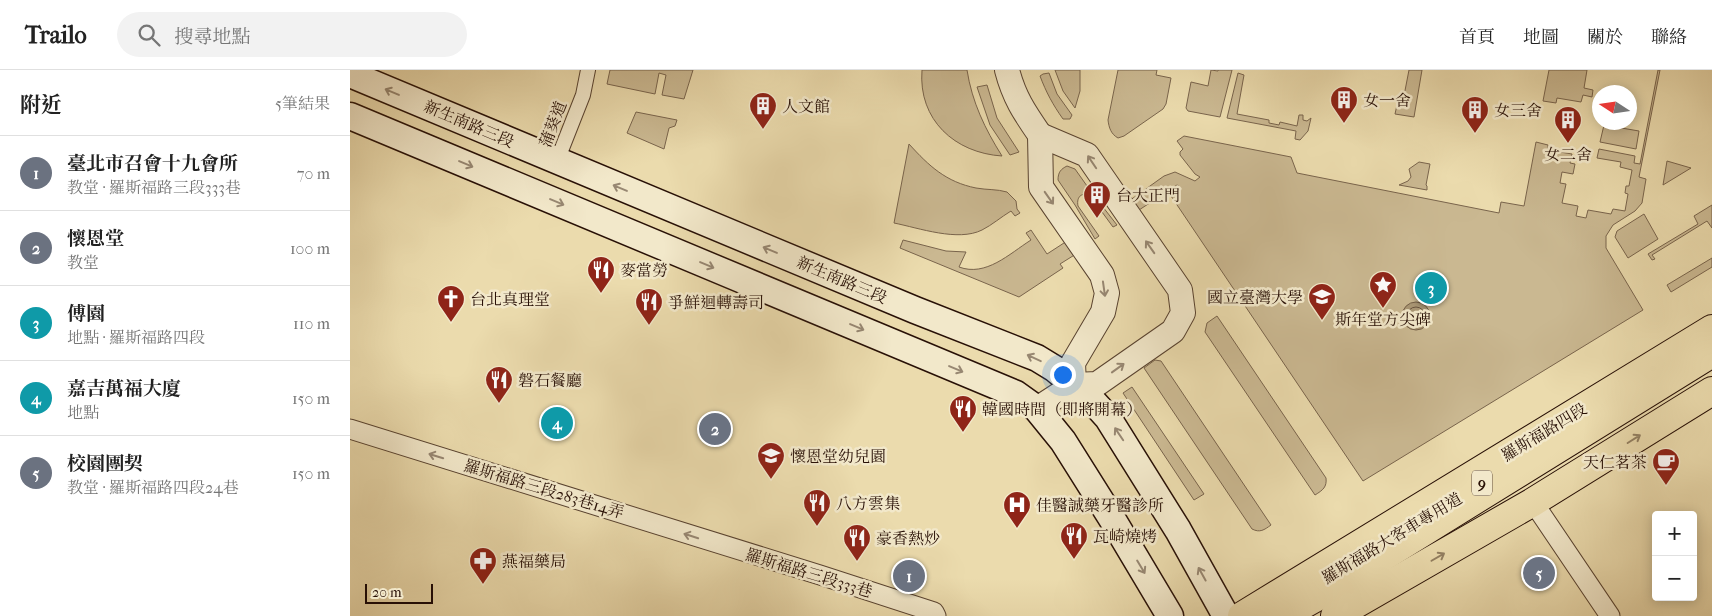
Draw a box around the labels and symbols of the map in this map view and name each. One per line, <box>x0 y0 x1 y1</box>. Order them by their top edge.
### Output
building icon: 女一舍 <box>1329 85 1359 124</box>
north arrow <box>1592 85 1637 130</box>
one-way arrow <box>385 86 400 96</box>
building icon: 人文館 <box>748 91 778 130</box>
place label: 女一舍 <box>1363 91 1411 110</box>
building icon: 女三舍 <box>1460 95 1490 134</box>
street label: 新生南路三段 <box>421 96 517 152</box>
place label: 人文館 <box>782 97 830 116</box>
street label: 蒲葵道 <box>536 98 570 150</box>
place label: 女三舍 <box>1494 101 1542 120</box>
building icon: 女二舍 <box>1553 105 1583 144</box>
place label: 女二舍 <box>1544 145 1592 164</box>
one-way arrow <box>1087 155 1097 169</box>
one-way arrow <box>458 159 473 169</box>
building icon: 台大正門 <box>1082 180 1112 219</box>
one-way arrow <box>613 182 628 192</box>
place label: 台大正門 <box>1116 186 1180 205</box>
one-way arrow <box>1044 191 1054 205</box>
one-way arrow <box>549 198 564 207</box>
one-way arrow <box>1145 241 1155 255</box>
one-way arrow <box>763 245 778 255</box>
street label: 新生南路三段 <box>794 252 890 308</box>
restaurant icon: 麥當勞 <box>586 255 616 294</box>
one-way arrow <box>699 260 714 270</box>
place label: 麥當勞 <box>620 261 668 280</box>
pin: 3 <box>1415 269 1447 307</box>
place icon: 斯年堂方尖碑 <box>1368 270 1398 309</box>
one-way arrow <box>1100 281 1110 297</box>
school or university icon: 國立臺灣大學 <box>1307 282 1337 321</box>
church icon: 台北真理堂 <box>436 284 466 323</box>
restaurant icon: 爭鮮迴轉壽司 <box>634 287 664 326</box>
place label: 國立臺灣大學 <box>1207 288 1303 307</box>
place label: 台北真理堂 <box>470 290 550 309</box>
place label: 爭鮮迴轉壽司 <box>668 293 764 312</box>
place label: 斯年堂方尖碑 <box>1335 310 1431 329</box>
one-way arrow <box>849 323 864 333</box>
one-way arrow <box>1027 352 1042 362</box>
your location <box>1050 362 1076 388</box>
one-way arrow <box>1111 363 1124 374</box>
one-way arrow <box>948 364 963 374</box>
restaurant icon: 磐石餐廳 <box>484 365 514 404</box>
place label: 磐石餐廳 <box>518 371 582 390</box>
restaurant icon: 韓國時間（即將開幕） <box>948 394 978 433</box>
street label: 羅斯福路四段 <box>1498 399 1590 465</box>
place label: 韓國時間（即將開幕） <box>982 400 1142 419</box>
pin: 4 <box>541 404 573 442</box>
pin: 2 <box>699 410 731 448</box>
one-way arrow <box>1114 427 1124 441</box>
one-way arrow <box>1626 434 1640 444</box>
school or university icon: 懷恩堂幼兒園 <box>756 441 786 480</box>
place label: 懷恩堂幼兒園 <box>790 447 886 466</box>
cafe icon: 天仁茗茶 <box>1651 447 1681 486</box>
one-way arrow <box>428 450 444 460</box>
place label: 天仁茗茶 <box>1583 453 1647 472</box>
street label: 羅斯福路三段283巷14弄 <box>462 456 626 522</box>
road number: 9 <box>1472 470 1492 496</box>
restaurant icon: 八方雲集 <box>802 488 832 527</box>
street label: 羅斯福路大客車專用道 <box>1319 489 1465 587</box>
hospital icon: 佳醫誠藥牙醫診所 <box>1002 490 1032 529</box>
place label: 八方雲集 <box>836 494 900 513</box>
place label: 佳醫誠藥牙醫診所 <box>1036 496 1164 515</box>
restaurant icon: 瓦崎燒烤 <box>1059 521 1089 560</box>
restaurant icon: 豪香熱炒 <box>842 523 872 562</box>
place label: 瓦崎燒烤 <box>1093 527 1157 546</box>
place label: 豪香熱炒 <box>876 529 940 548</box>
one-way arrow <box>684 531 700 540</box>
street label: 羅斯福路三段333巷 <box>743 545 875 601</box>
pharmacy icon: 燕福藥局 <box>468 546 498 585</box>
one-way arrow <box>1430 551 1444 561</box>
place label: 燕福藥局 <box>502 552 566 571</box>
pin: 5 <box>1523 554 1555 592</box>
pin: 1 <box>893 557 925 595</box>
one-way arrow <box>1136 559 1146 573</box>
one-way arrow <box>1197 567 1207 581</box>
scale bar <box>365 581 432 604</box>

